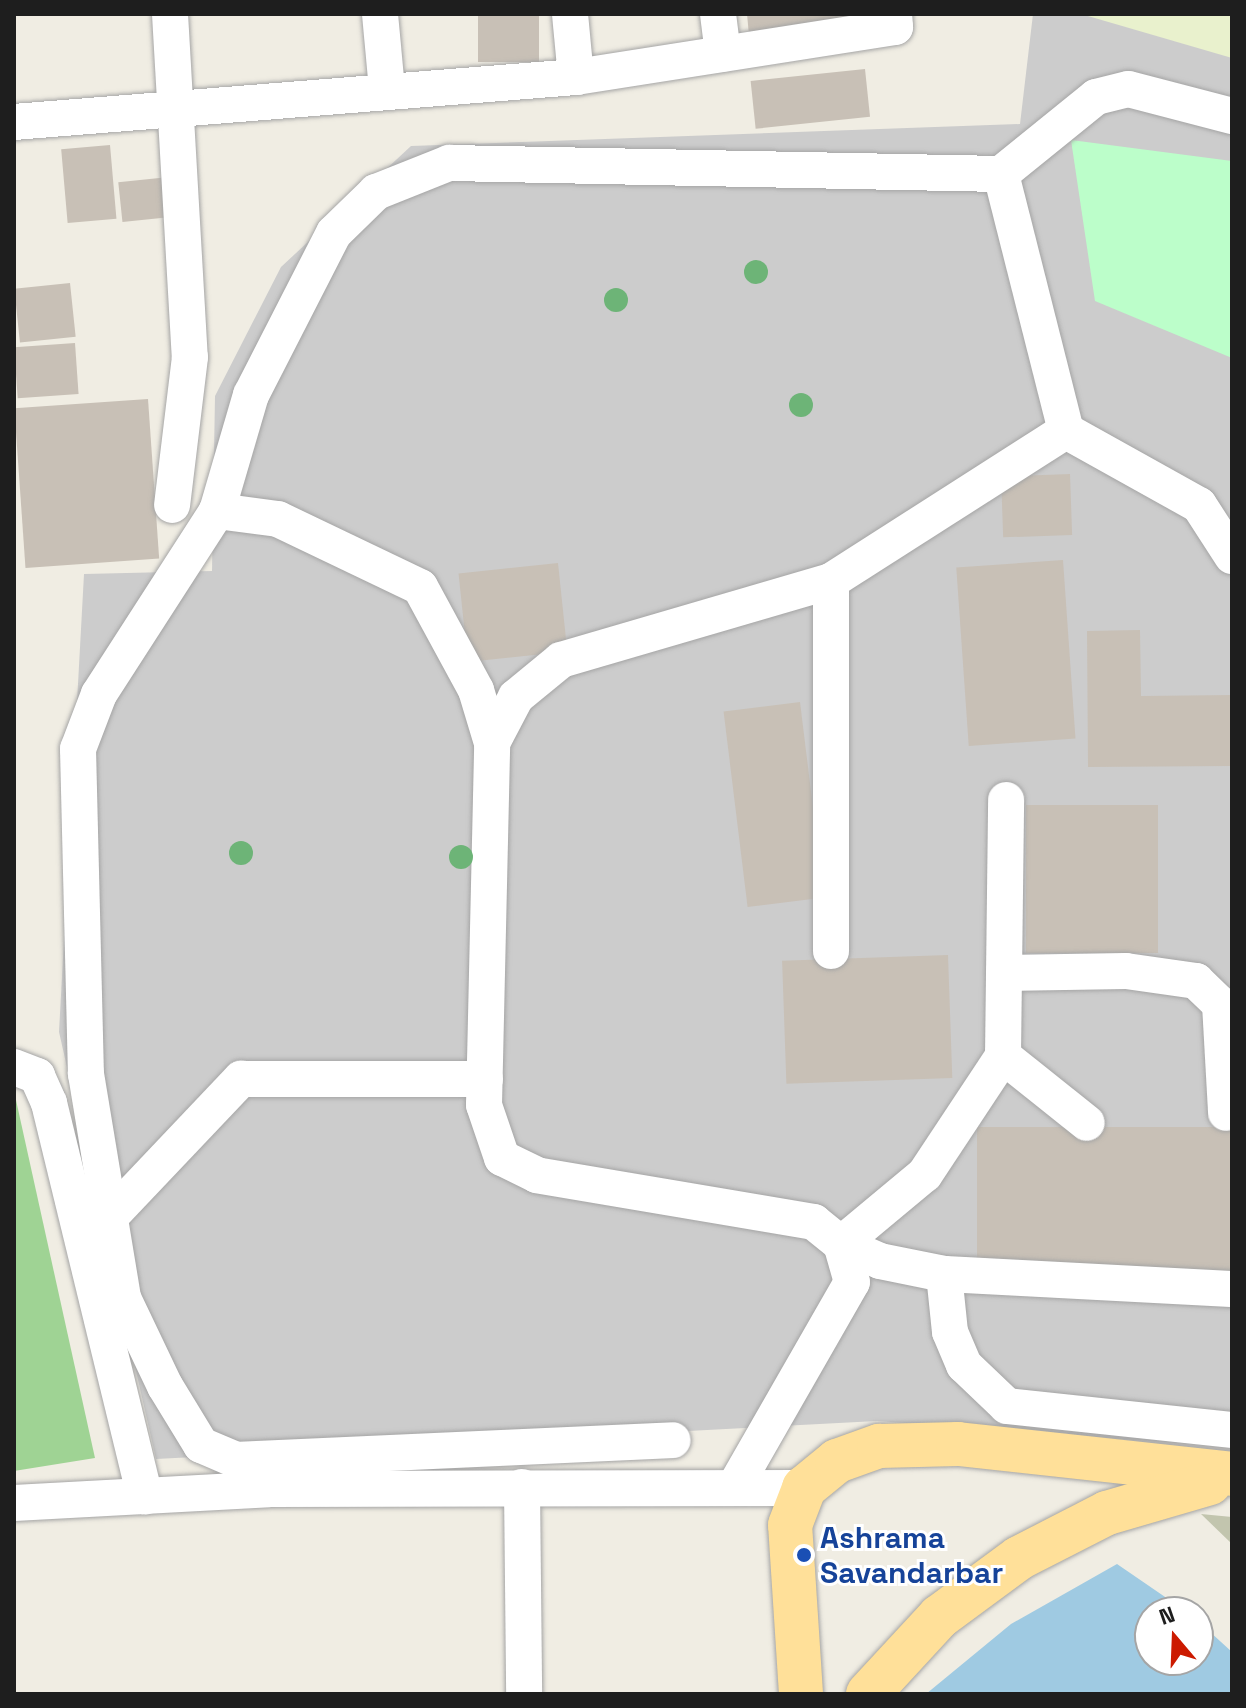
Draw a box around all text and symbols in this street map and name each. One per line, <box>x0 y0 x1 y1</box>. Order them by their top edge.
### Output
place label: Ashrama Savandarbar <box>820 1520 1003 1590</box>
marker: Ashrama Savandarbar <box>795 1546 813 1564</box>
north arrow <box>1134 1596 1214 1676</box>
text: N <box>1155 1600 1178 1631</box>

